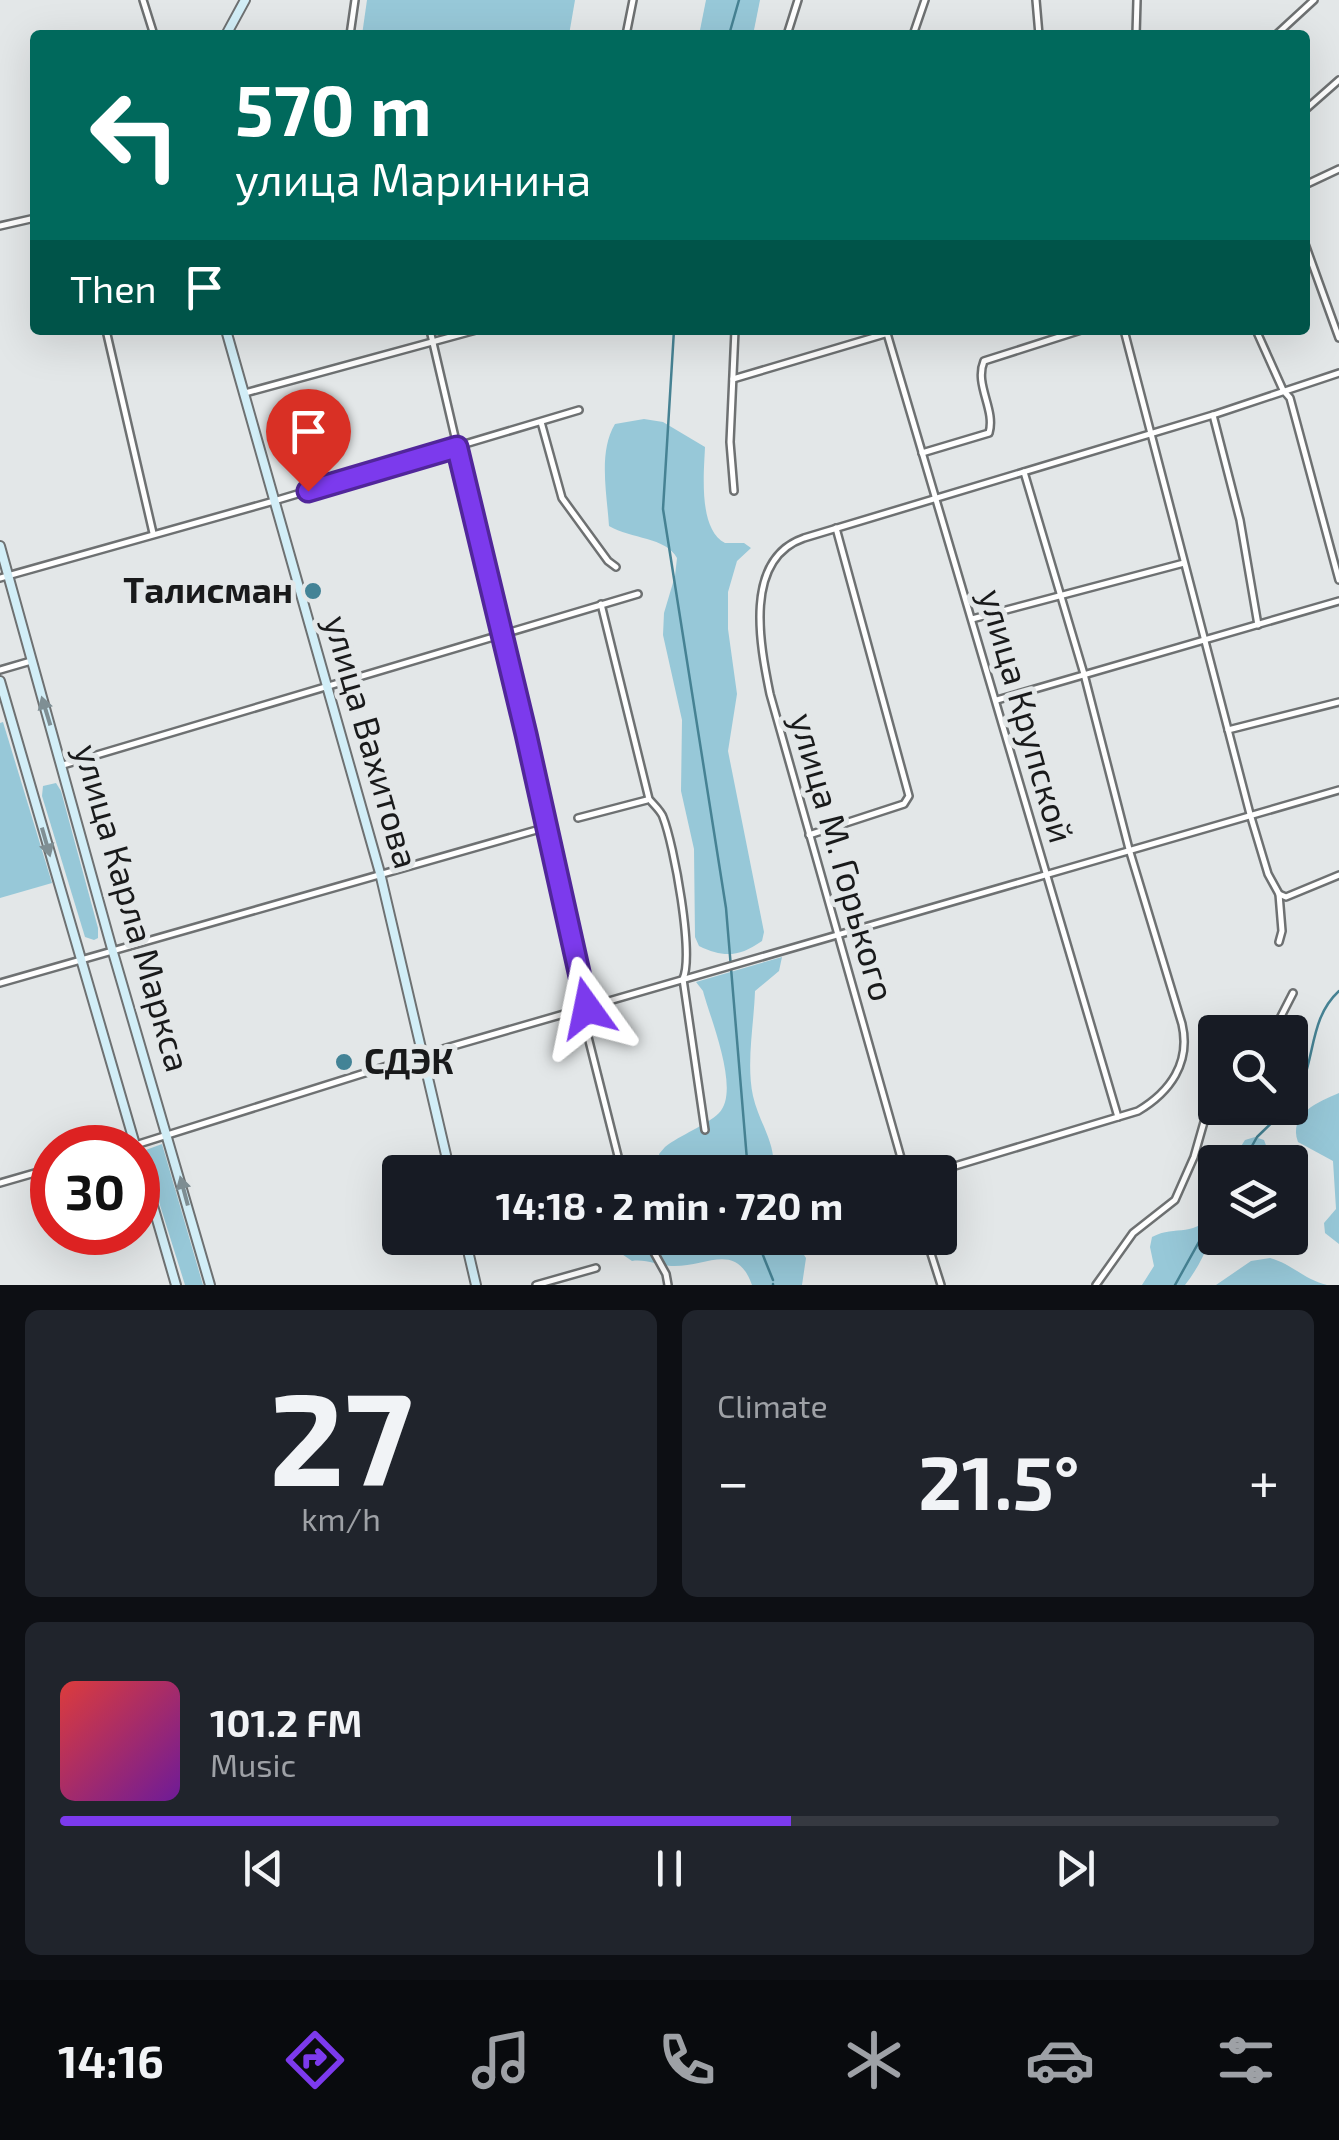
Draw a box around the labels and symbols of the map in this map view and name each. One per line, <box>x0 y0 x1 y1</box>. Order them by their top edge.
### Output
pin <box>266 389 351 492</box>
place label: Талисман <box>123 568 293 610</box>
marker: Талисман <box>302 580 324 602</box>
street label: улица Крупской <box>971 584 1084 847</box>
street label: улица Вахитова <box>316 610 429 873</box>
one-way arrow <box>38 695 53 725</box>
street label: улица М. Горького <box>782 708 905 1006</box>
street label: улица Карла Маркса <box>66 739 201 1076</box>
one-way arrow <box>39 827 55 858</box>
position arrow <box>535 956 639 1060</box>
place label: СДЭК <box>364 1039 454 1081</box>
marker: СДЭК <box>333 1051 355 1073</box>
speed limit sign: 30 <box>30 1125 160 1255</box>
one-way arrow <box>176 1175 192 1206</box>

